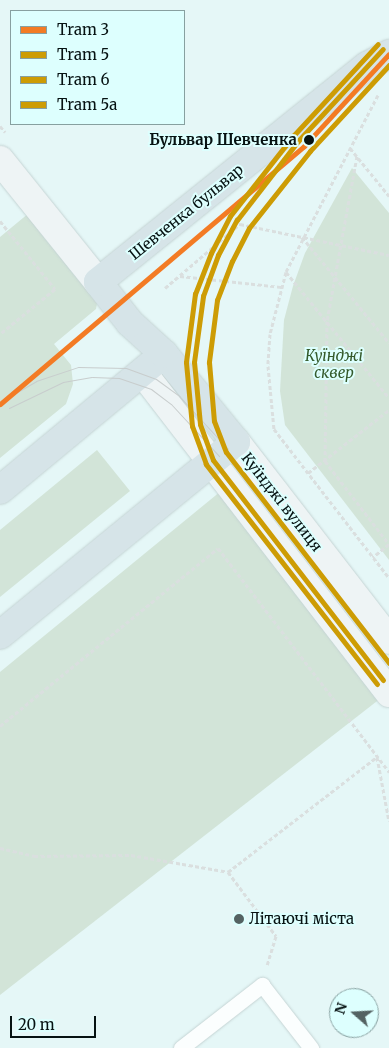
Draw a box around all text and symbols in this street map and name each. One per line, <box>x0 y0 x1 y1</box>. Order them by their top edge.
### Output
legend <box>10 10 185 125</box>
text: Tram 3 <box>57 20 109 39</box>
text: Tram 5 <box>57 45 109 64</box>
text: Tram 6 <box>57 70 110 89</box>
text: Tram 5а <box>57 95 117 114</box>
place label: Бульвар Шевченка <box>149 131 297 149</box>
marker: Бульвар Шевченка <box>301 132 317 148</box>
street label: Шевченка бульвар <box>125 160 247 264</box>
park label: Куїнджі сквер <box>305 346 363 381</box>
street label: Куїнджі вулиця <box>238 449 326 555</box>
place label: Літаючі міста <box>249 910 354 928</box>
marker: Літаючі міста <box>233 913 245 925</box>
north arrow <box>329 988 379 1038</box>
text: N <box>330 1000 351 1017</box>
scale bar <box>12 1006 99 1038</box>
text: 20 m <box>18 1015 55 1034</box>

